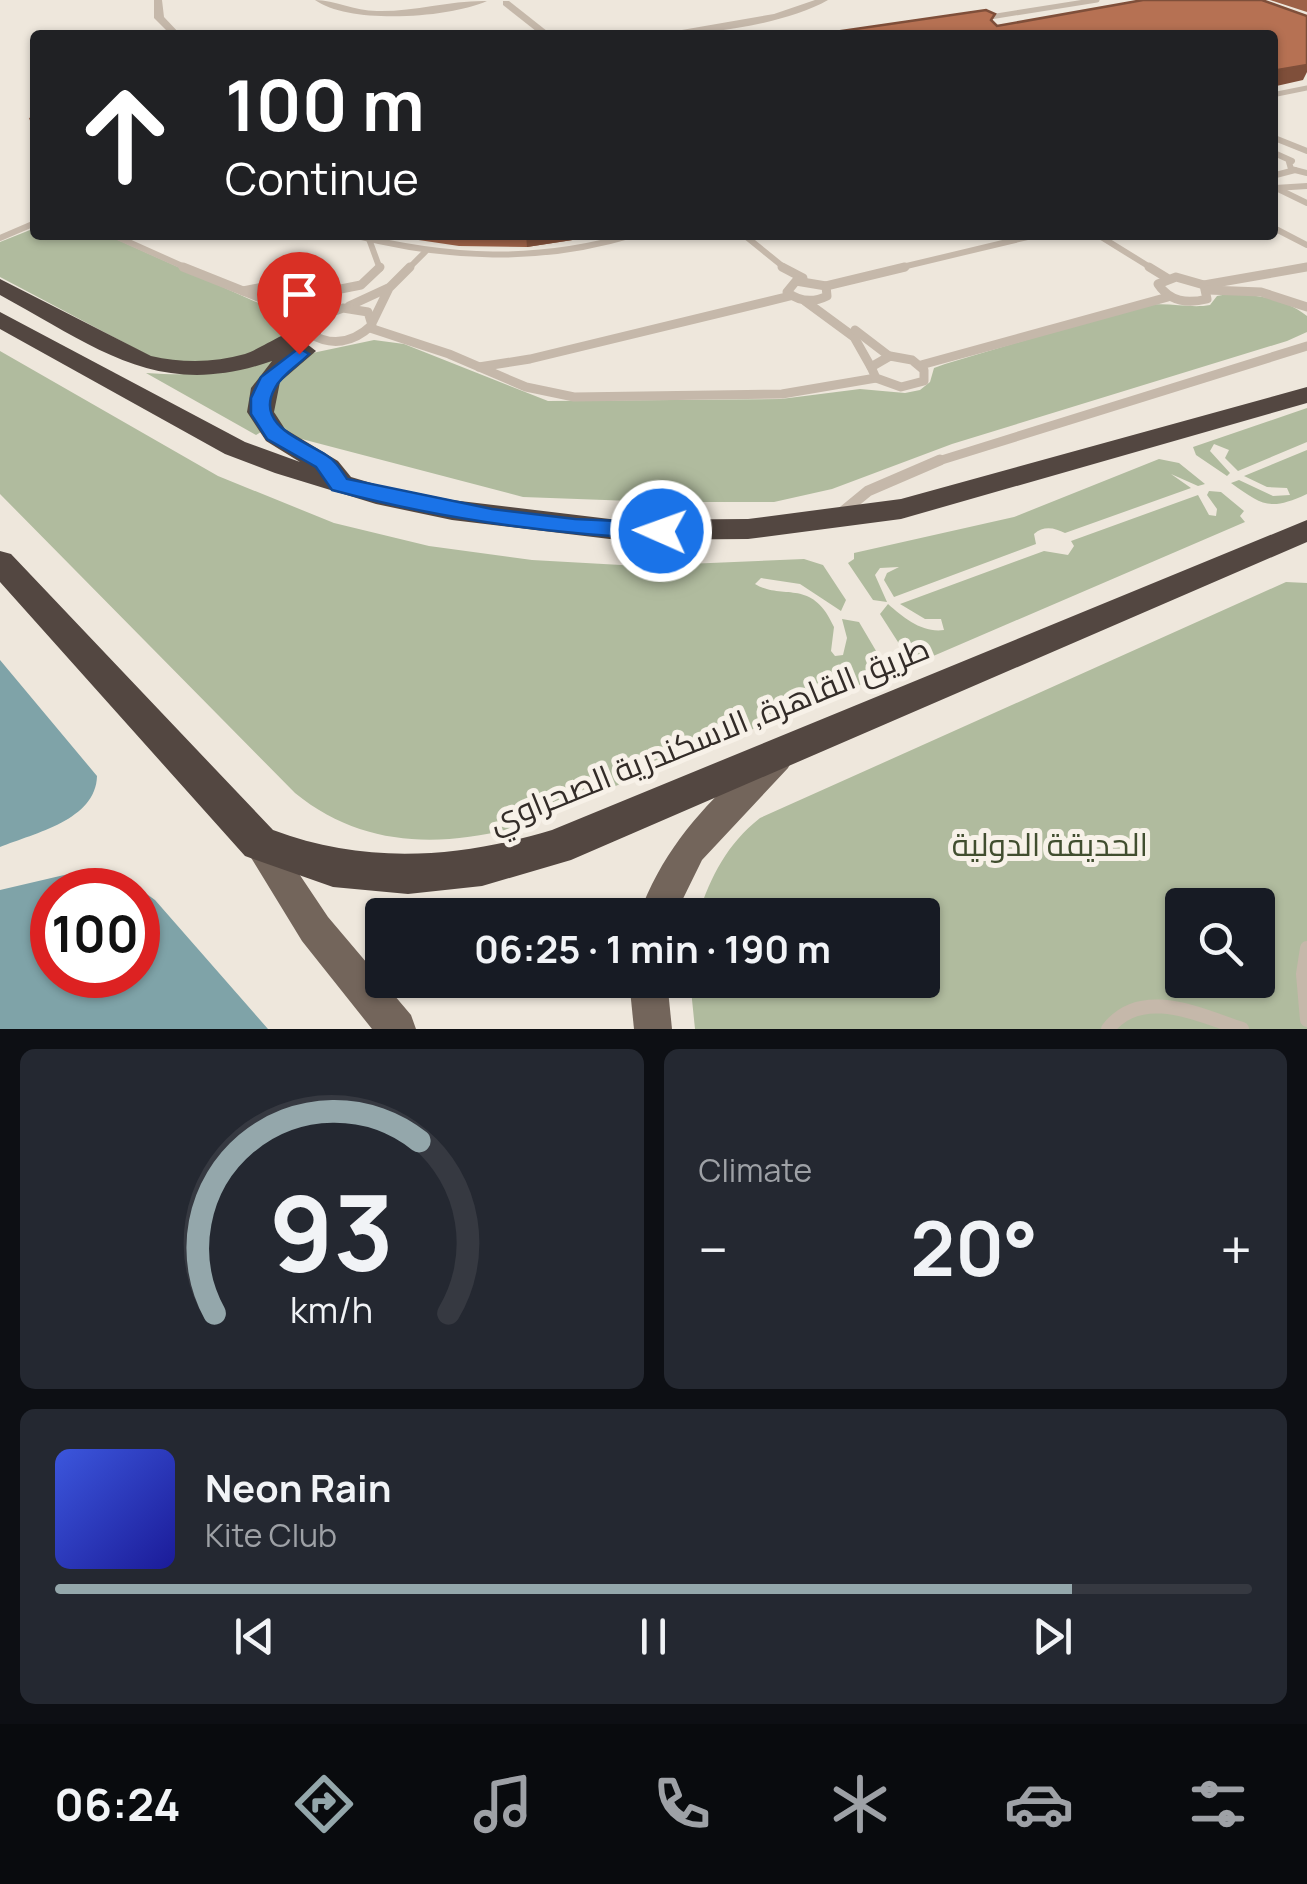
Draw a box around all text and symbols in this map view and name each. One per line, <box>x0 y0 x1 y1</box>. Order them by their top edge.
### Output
text: 100 m <box>225 56 425 152</box>
icon: ahead <box>60 70 190 200</box>
text: Continue <box>225 147 419 209</box>
pin <box>257 252 342 355</box>
icon: arrive <box>272 267 327 322</box>
position arrow <box>609 479 713 583</box>
street label: طريق القاهرة, الاسكندرية الصحراوي <box>482 625 937 846</box>
park label: الحديقة الدولية <box>952 822 1148 866</box>
speed limit sign: 100 <box>30 868 160 998</box>
map controls <box>1165 888 1275 998</box>
button: search <box>1165 888 1275 998</box>
text: 06:25 · 1 min · 190 m <box>474 922 831 974</box>
text: Climate <box>699 1148 812 1192</box>
text: 93 <box>269 1160 394 1302</box>
text: 20° <box>910 1196 1038 1299</box>
text: − <box>699 1211 728 1287</box>
text: + <box>1220 1211 1252 1287</box>
text: km/h <box>290 1285 373 1334</box>
text: Neon Rain <box>205 1461 391 1513</box>
text: Kite Club <box>205 1513 337 1557</box>
icon: previous <box>227 1609 282 1664</box>
icon: pause <box>626 1609 681 1664</box>
icon: next <box>1025 1609 1080 1664</box>
icon: directions <box>289 1769 359 1839</box>
icon: music <box>468 1769 538 1839</box>
icon: phone <box>647 1769 717 1839</box>
icon: climate <box>825 1769 895 1839</box>
icon: car <box>1004 1769 1074 1839</box>
icon: filters <box>1183 1769 1253 1839</box>
text: 06:24 <box>54 1773 181 1835</box>

